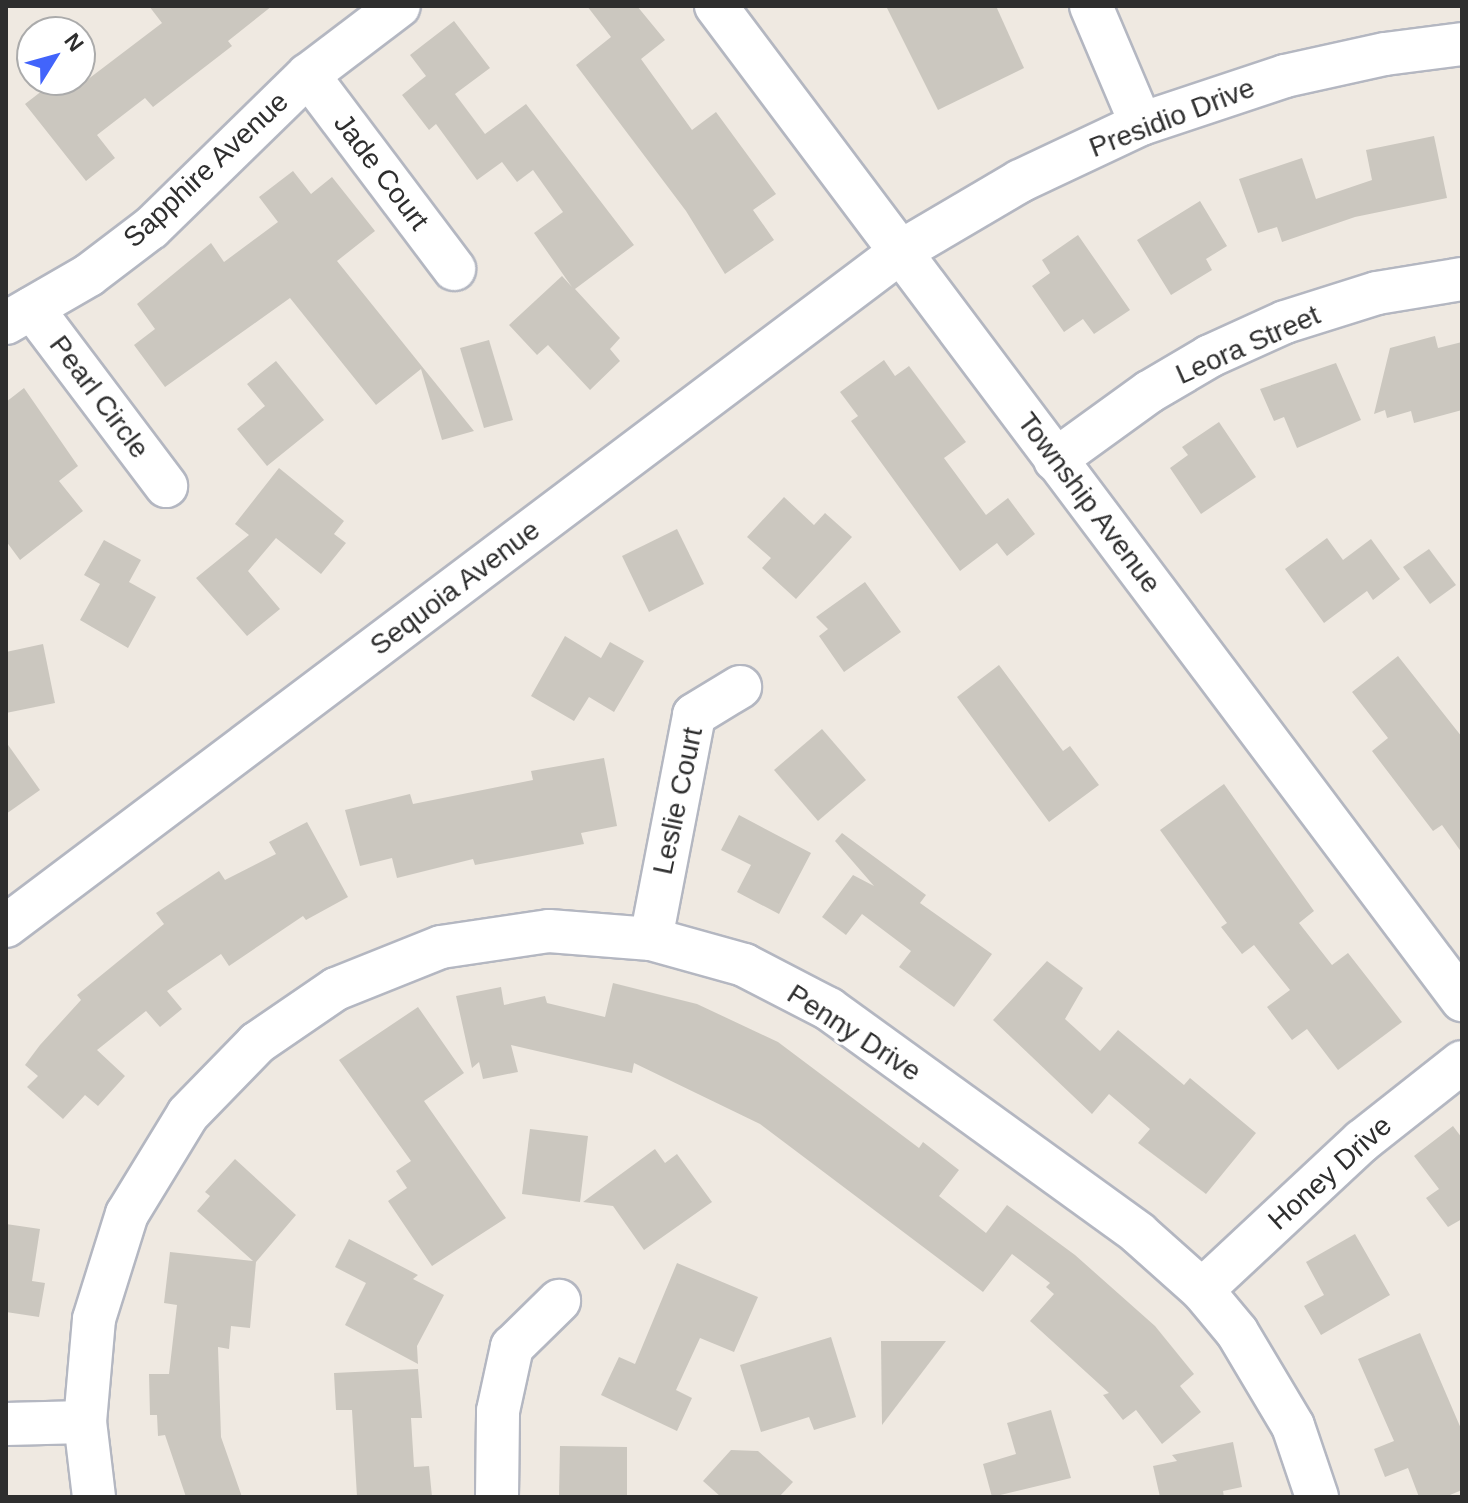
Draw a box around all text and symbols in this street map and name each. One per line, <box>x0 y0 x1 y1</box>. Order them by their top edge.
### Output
north arrow <box>16 16 96 96</box>
text: N <box>59 29 89 56</box>
street label: Presidio Drive <box>1085 71 1259 165</box>
street label: Sapphire Avenue <box>116 85 296 255</box>
street label: Jade Court <box>326 107 436 237</box>
street label: Leora Street <box>1171 298 1325 392</box>
street label: Pearl Circle <box>42 329 156 465</box>
street label: Township Avenue <box>1010 405 1168 601</box>
street label: Sequoia Avenue <box>363 513 547 663</box>
street label: Leslie Court <box>646 724 710 878</box>
street label: Penny Drive <box>781 977 927 1089</box>
street label: Honey Drive <box>1262 1109 1398 1237</box>

